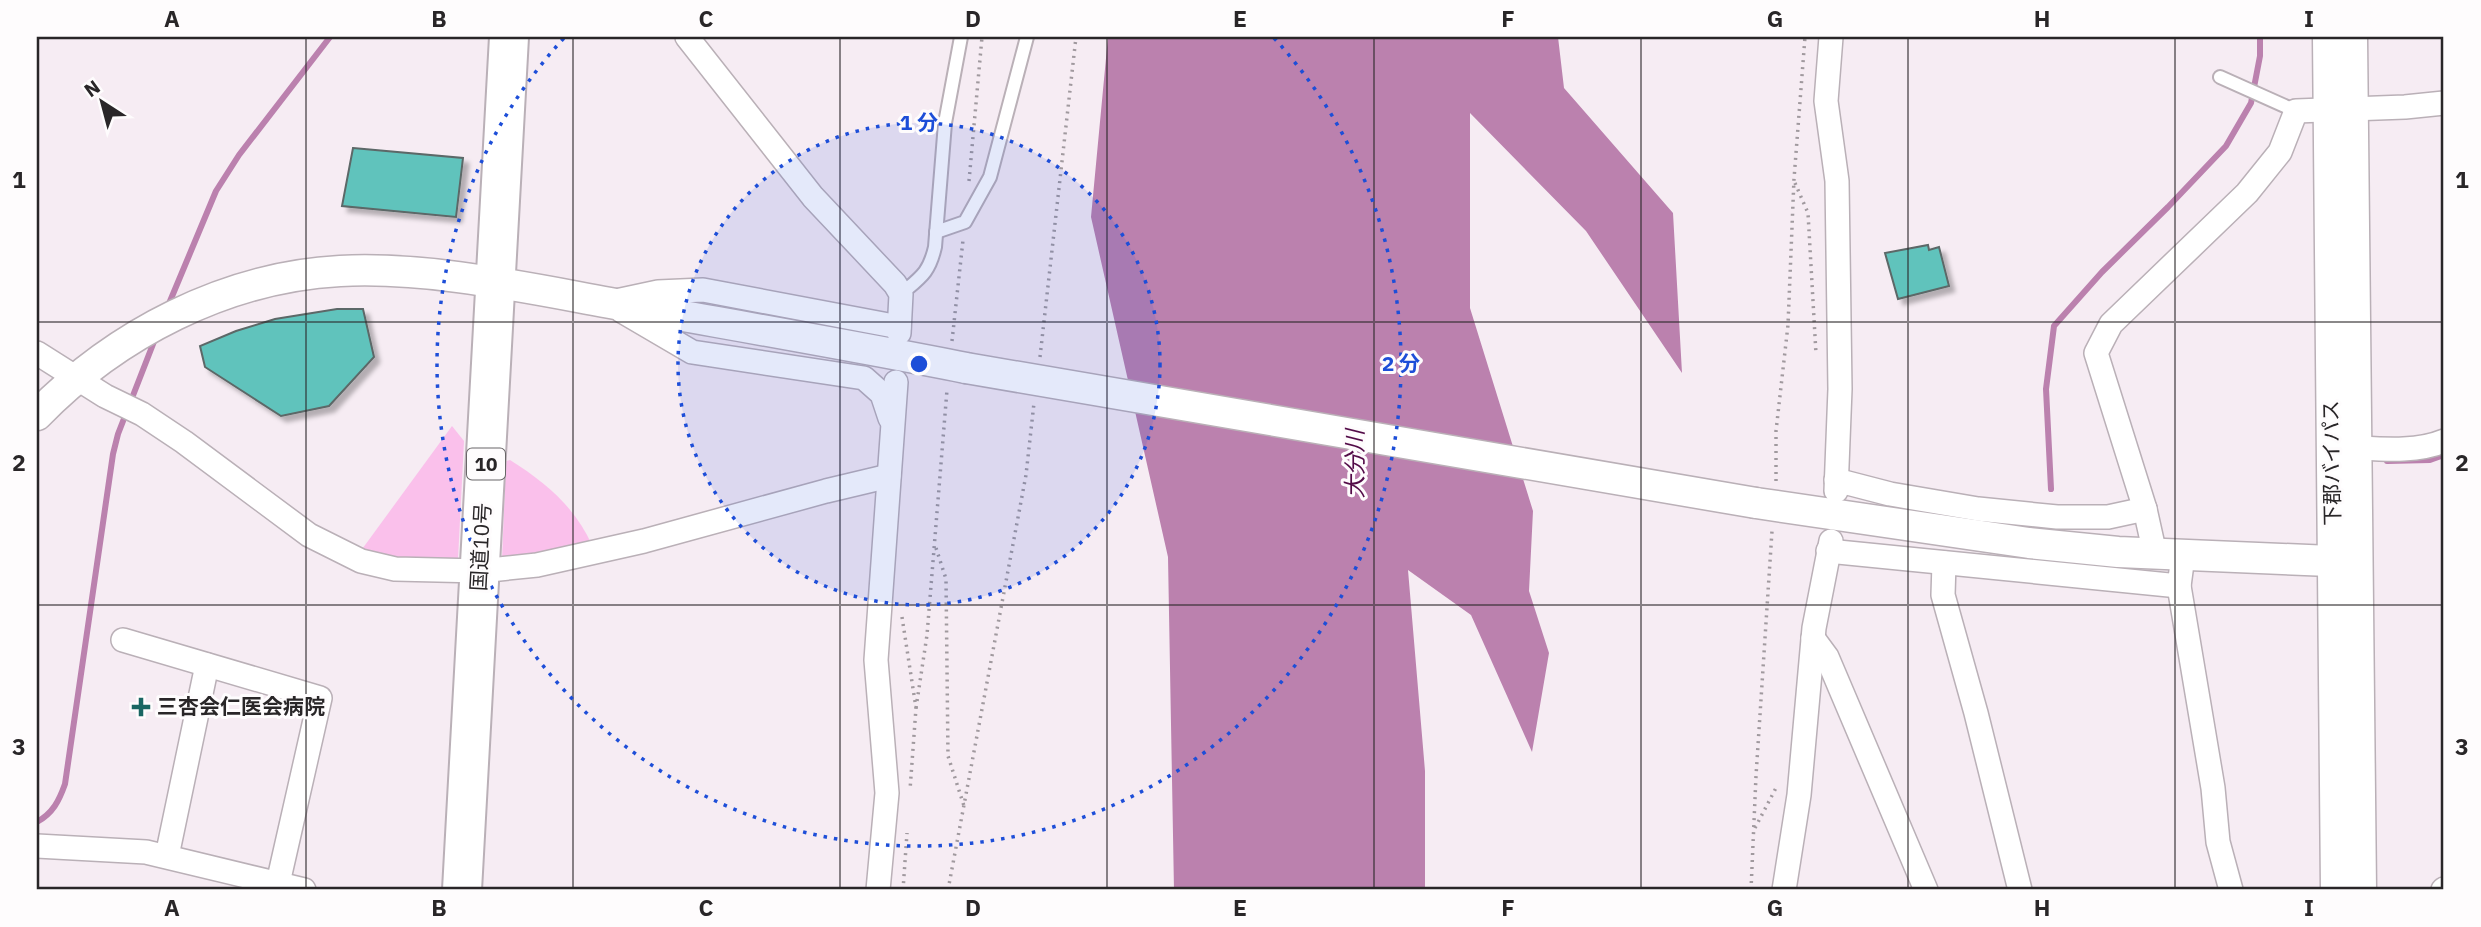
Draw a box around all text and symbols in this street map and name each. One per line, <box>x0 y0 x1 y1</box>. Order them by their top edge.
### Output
text: A <box>164 3 180 33</box>
text: B <box>431 3 447 33</box>
text: C <box>699 3 714 33</box>
text: D <box>965 3 981 33</box>
text: E <box>1233 3 1247 33</box>
text: F <box>1501 3 1515 33</box>
text: G <box>1767 3 1783 33</box>
text: H <box>2034 3 2050 33</box>
text: I <box>2304 3 2314 33</box>
north arrow <box>66 66 136 136</box>
text: N <box>79 74 105 102</box>
text: 1 分 <box>900 108 938 136</box>
text: 1 <box>12 164 26 194</box>
text: 1 <box>2455 164 2469 194</box>
text: 2 分 <box>1382 349 1420 377</box>
centre of rings <box>907 352 931 376</box>
street label: 下郡バイパス <box>2316 400 2346 526</box>
water label: 大分川 <box>1339 427 1369 499</box>
text: 2 <box>12 447 26 477</box>
text: 2 <box>2455 447 2469 477</box>
road number: 10 <box>467 449 505 480</box>
street label: 国道10号 <box>464 502 496 592</box>
place label: 三杏会仁医会病院 <box>157 692 325 720</box>
marker: 三杏会仁医会病院 <box>131 697 151 717</box>
text: 3 <box>12 731 26 761</box>
text: 3 <box>2455 731 2469 761</box>
text: A <box>164 892 180 922</box>
text: B <box>431 892 447 922</box>
text: C <box>699 892 714 922</box>
text: D <box>965 892 981 922</box>
text: E <box>1233 892 1247 922</box>
text: F <box>1501 892 1515 922</box>
text: G <box>1767 892 1783 922</box>
text: H <box>2034 892 2050 922</box>
text: I <box>2304 892 2314 922</box>

